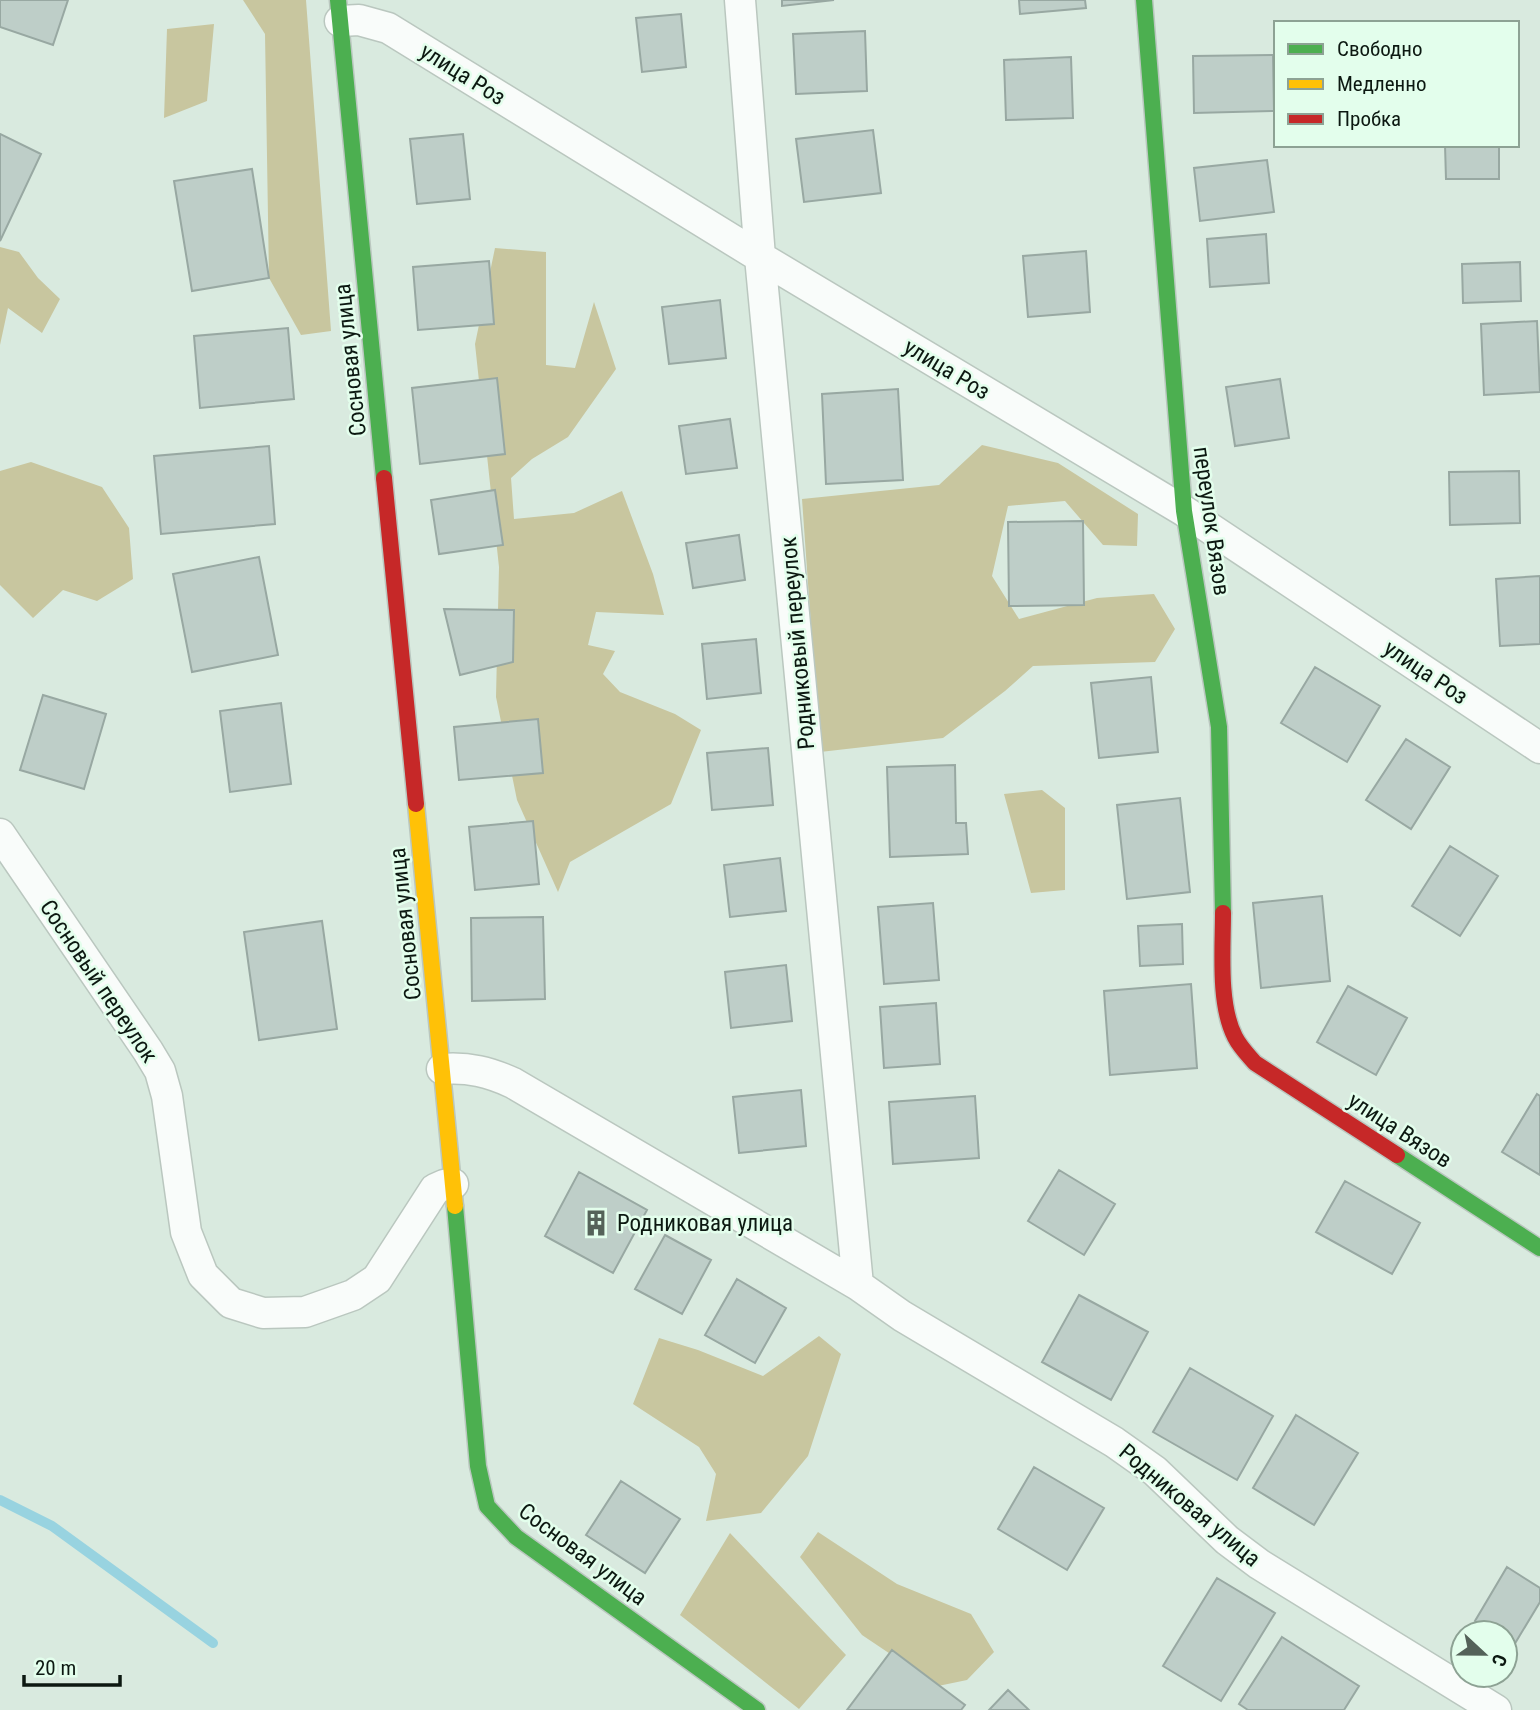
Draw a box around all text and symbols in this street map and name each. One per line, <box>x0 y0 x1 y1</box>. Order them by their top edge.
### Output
legend <box>1274 21 1519 147</box>
text: Свободно <box>1337 37 1423 61</box>
street label: улица Роз <box>415 38 510 111</box>
text: Медленно <box>1337 72 1426 96</box>
text: Пробка <box>1337 107 1401 131</box>
street label: Сосновая улица <box>329 282 372 437</box>
street label: улица Роз <box>899 333 995 406</box>
street label: переулок Вязов <box>1188 445 1235 597</box>
street label: Родниковый переулок <box>775 535 820 751</box>
street label: улица Роз <box>1379 635 1473 710</box>
street label: Сосновая улица <box>384 846 427 1001</box>
street label: Сосновый переулок <box>34 895 163 1068</box>
street label: улица Вязов <box>1343 1087 1457 1174</box>
building icon: Родниковая улица <box>581 1208 611 1238</box>
place label: Родниковая улица <box>617 1210 793 1237</box>
street label: Родниковая улица <box>1114 1438 1266 1572</box>
street label: Сосновая улица <box>513 1498 652 1611</box>
north arrow <box>1449 1619 1519 1689</box>
scale bar <box>24 1644 121 1688</box>
text: С <box>1487 1651 1512 1670</box>
text: 20 m <box>35 1656 76 1680</box>

